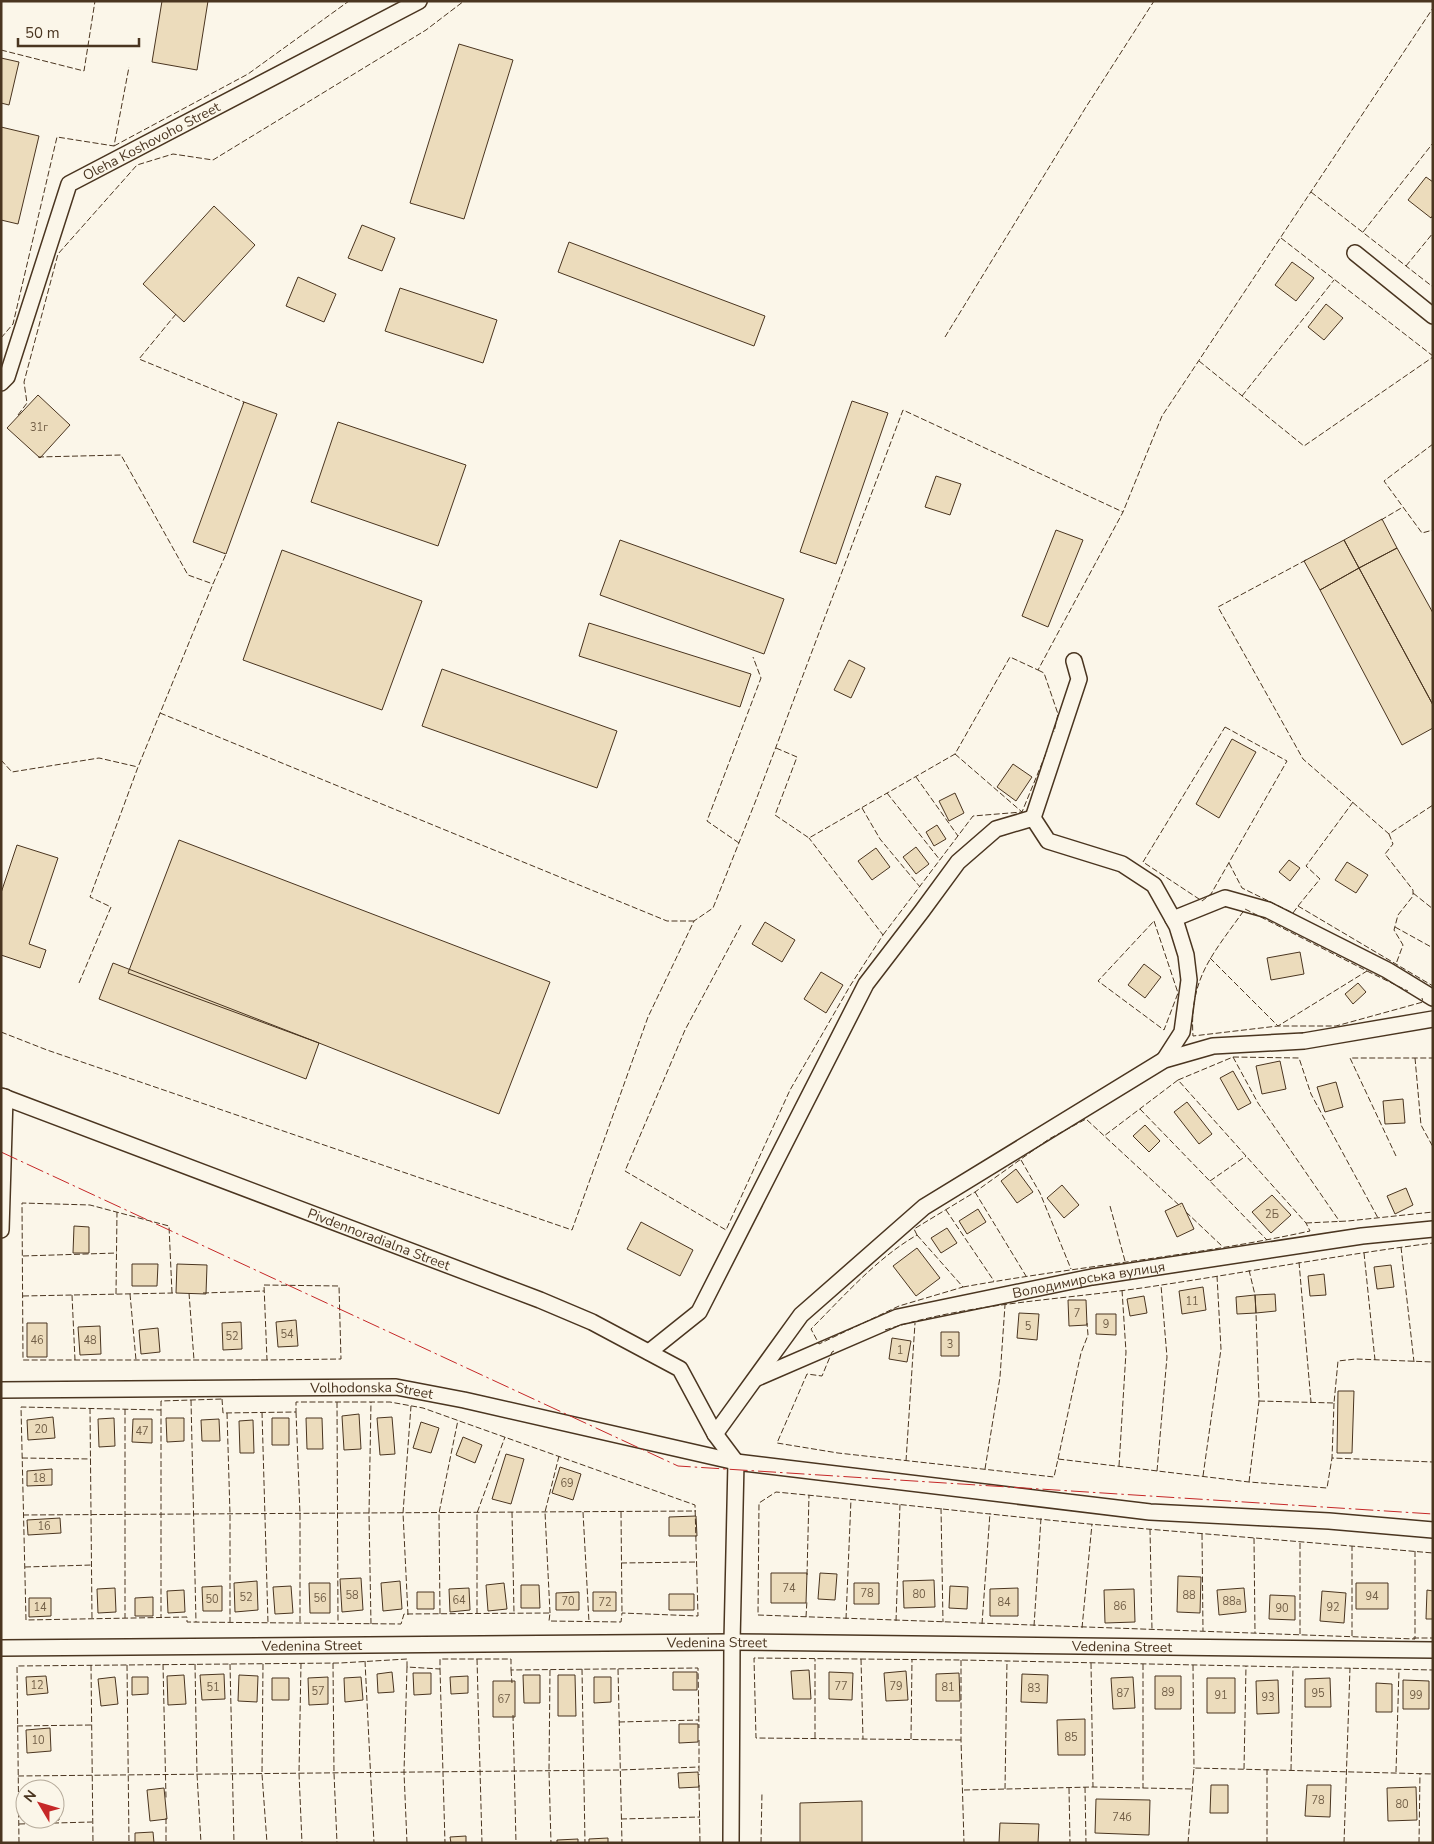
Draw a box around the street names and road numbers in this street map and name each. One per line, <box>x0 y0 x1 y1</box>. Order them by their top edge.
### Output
street label: Oleha Koshovoho Street <box>79 97 223 185</box>
street label: Pivdennoradialna Street <box>305 1203 453 1275</box>
street label: Володимирська вулиця <box>1011 1257 1166 1303</box>
street label: Volhodonska Street <box>309 1378 435 1403</box>
street label: Vedenina Street <box>666 1632 767 1652</box>
street label: Vedenina Street <box>261 1636 362 1655</box>
street label: Vedenina Street <box>1071 1636 1172 1657</box>

